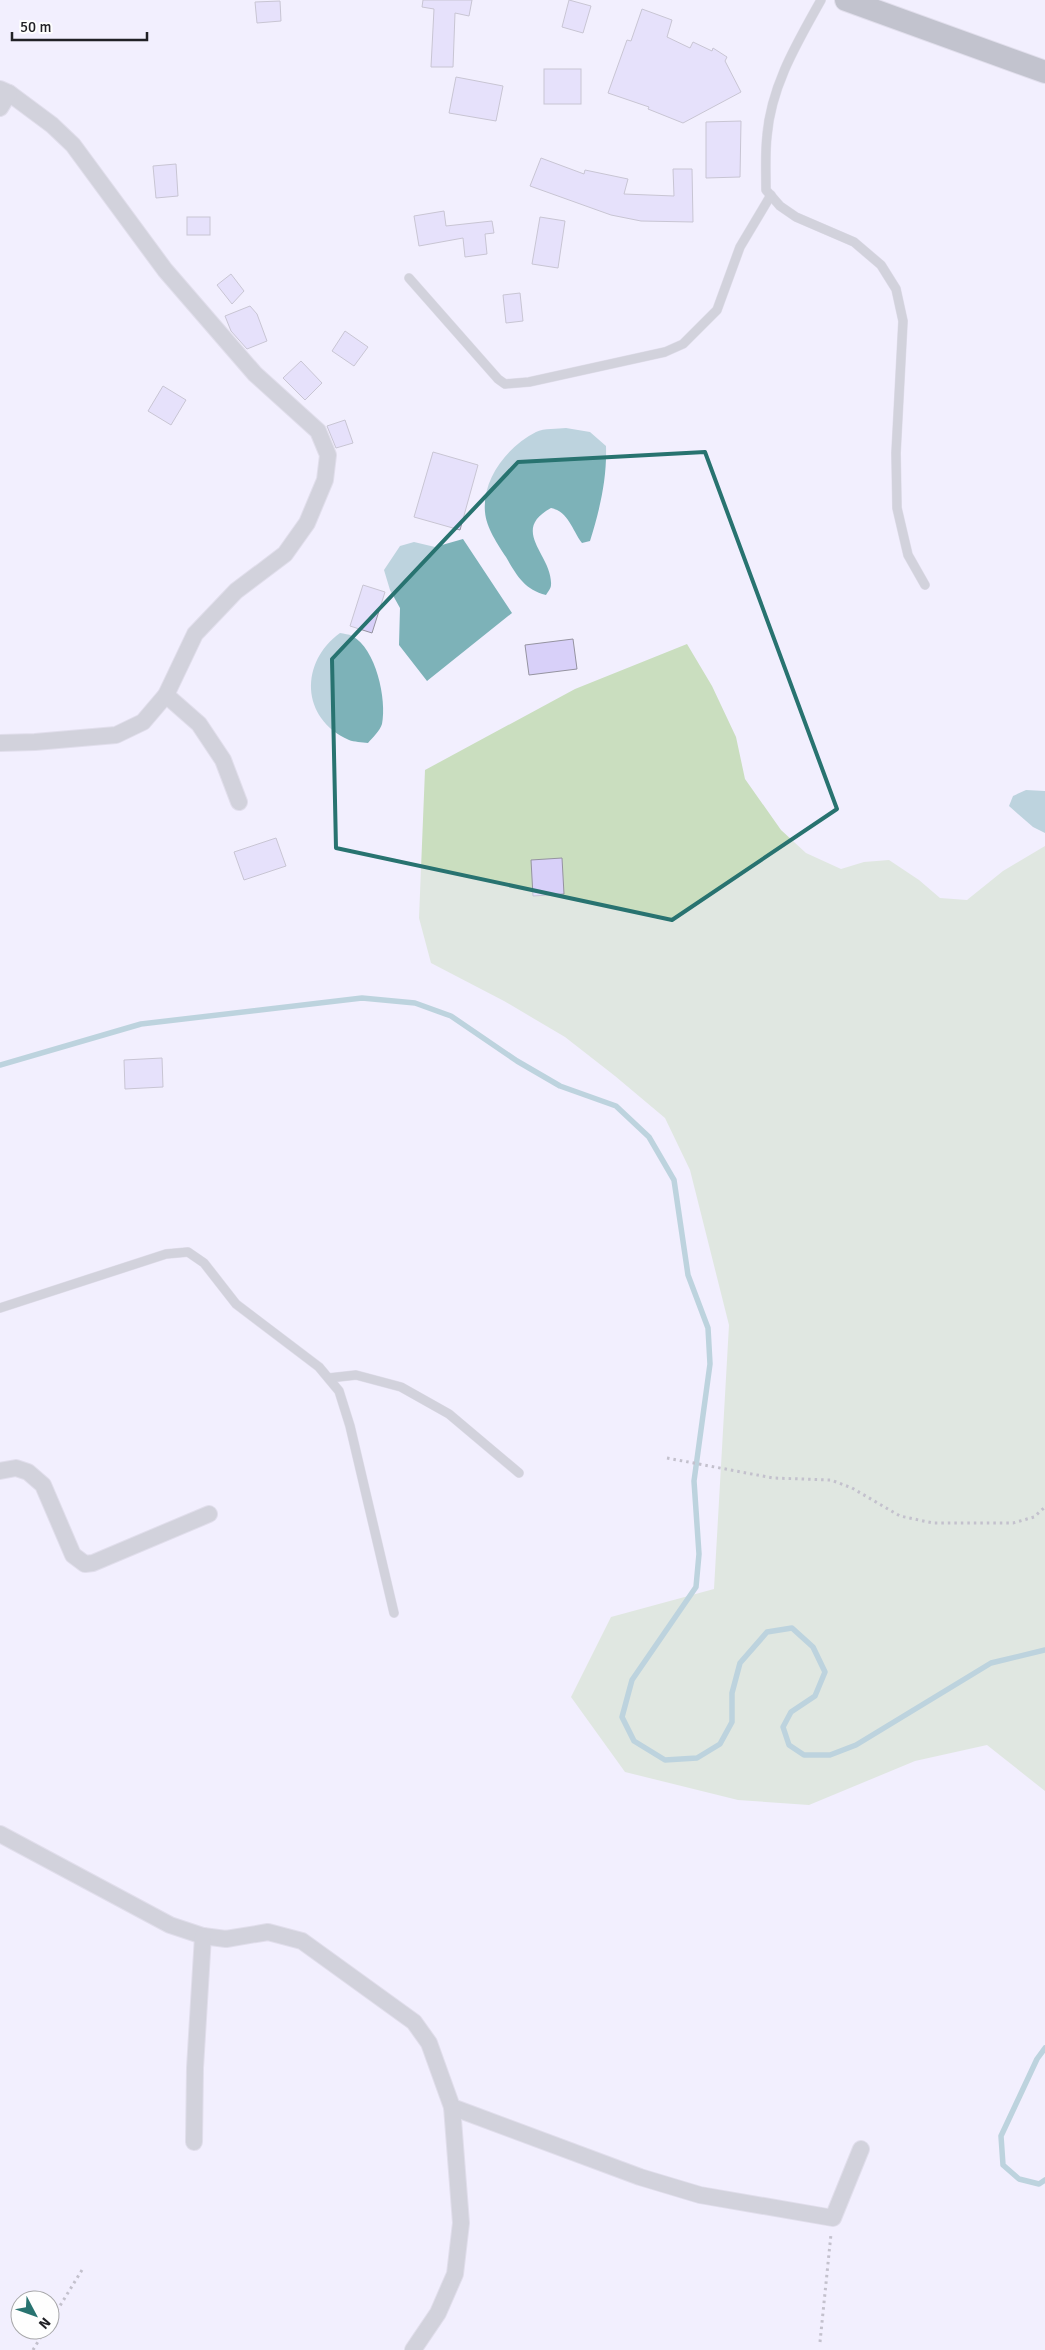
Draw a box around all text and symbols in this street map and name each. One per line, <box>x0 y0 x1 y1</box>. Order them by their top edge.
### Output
scale bar <box>12 10 148 42</box>
text: 50 m <box>20 18 51 36</box>
north arrow <box>10 2290 60 2340</box>
text: N <box>35 2314 54 2332</box>

